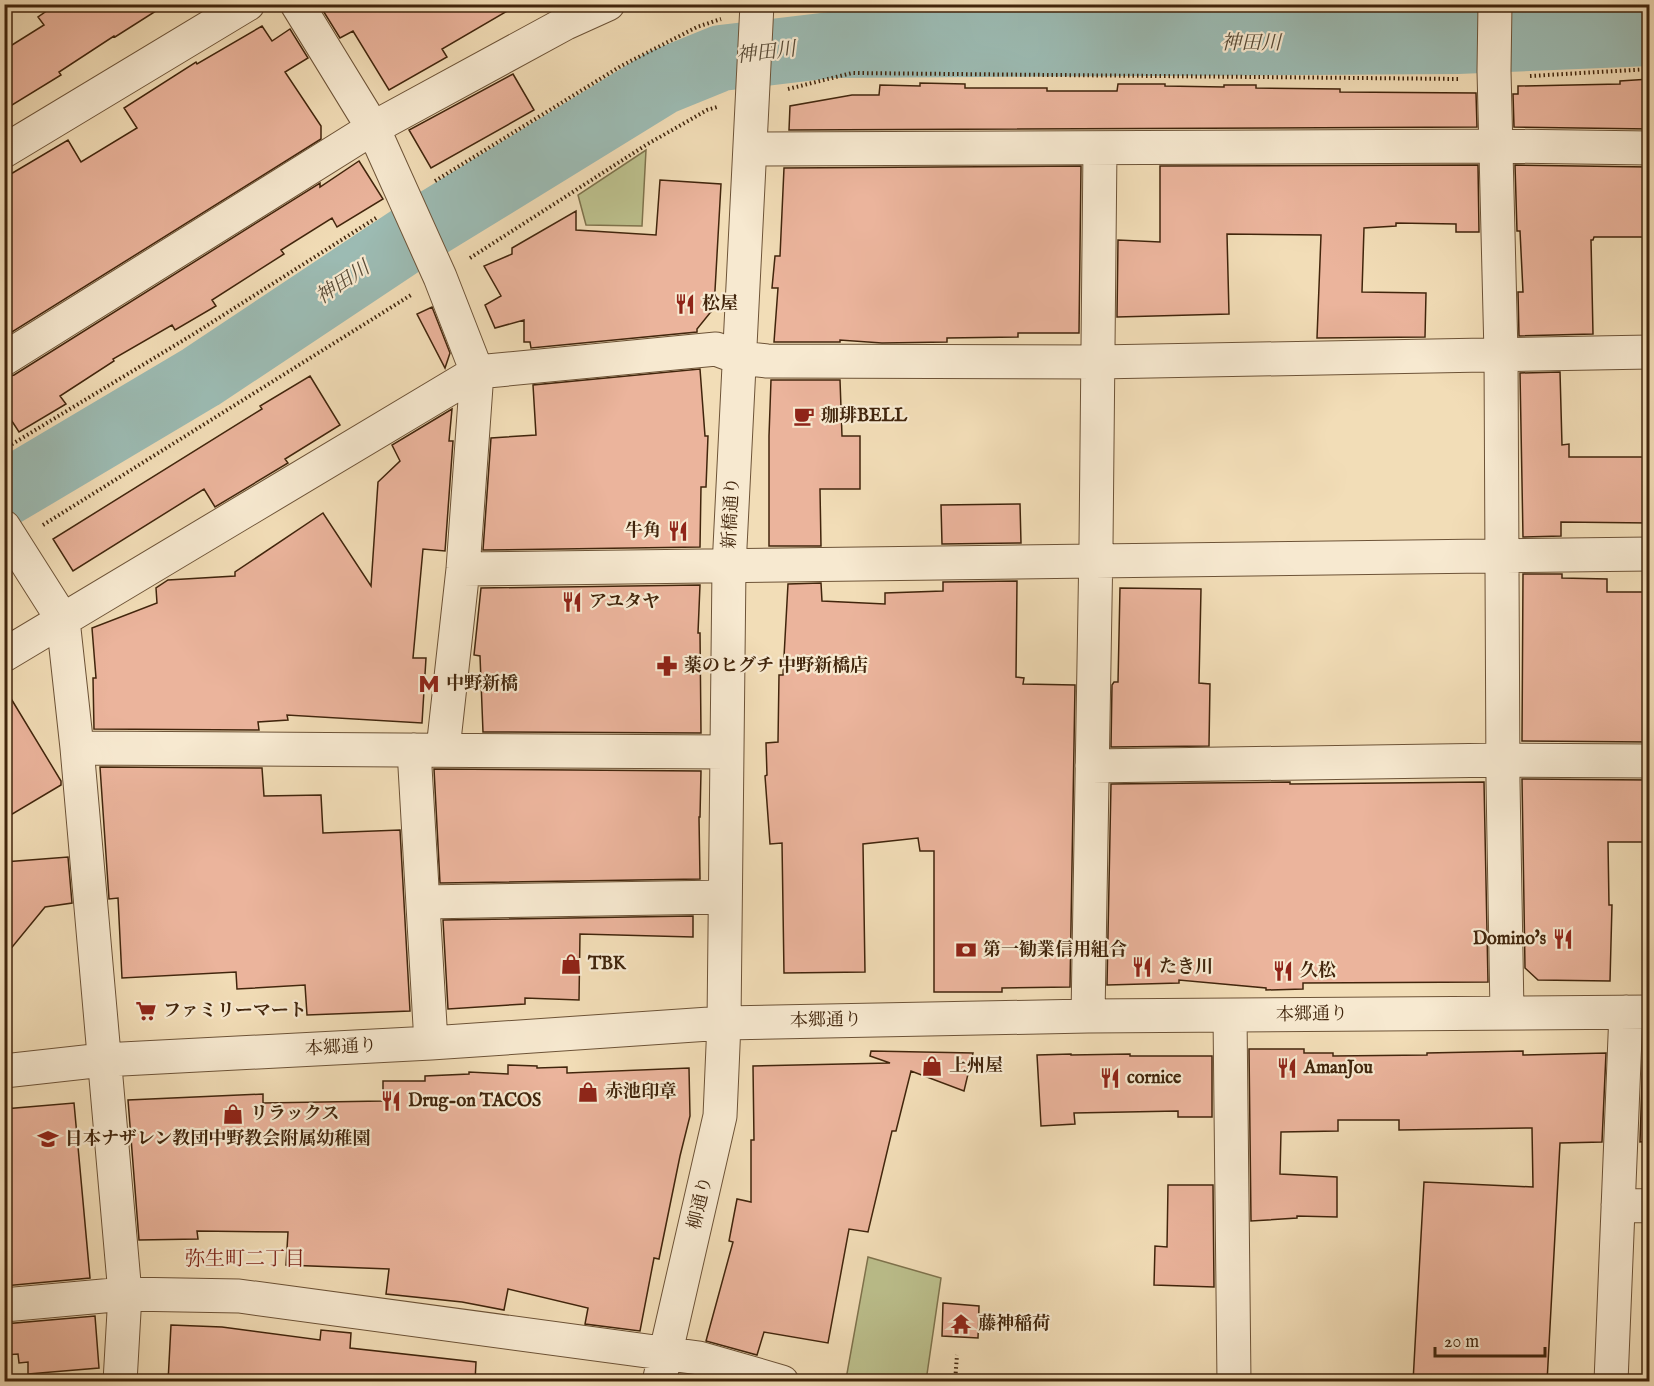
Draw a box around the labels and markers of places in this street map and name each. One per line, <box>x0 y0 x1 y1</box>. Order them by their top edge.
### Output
restaurant icon: 松屋 <box>673 292 697 316</box>
place label: 松屋 <box>702 293 738 316</box>
cafe icon: 珈琲BELL <box>792 404 816 428</box>
place label: 珈琲BELL <box>821 405 908 428</box>
restaurant icon: 牛角 <box>666 519 690 543</box>
place label: 牛角 <box>625 520 661 543</box>
restaurant icon: アユタヤ <box>560 590 584 614</box>
place label: アユタヤ <box>589 591 660 614</box>
pharmacy icon: 薬のヒグチ 中野新橋店 <box>655 654 679 678</box>
place label: 薬のヒグチ 中野新橋店 <box>684 655 868 678</box>
metro station icon: 中野新橋 <box>417 672 441 696</box>
place label: 中野新橋 <box>446 673 518 696</box>
restaurant icon: Domino's <box>1551 927 1575 951</box>
place label: Domino's <box>1473 928 1547 951</box>
bank icon: 第一勧業信用組合 <box>954 938 978 962</box>
place label: 第一勧業信用組合 <box>983 939 1127 962</box>
shop icon: TBK <box>559 952 583 976</box>
place label: TBK <box>587 953 627 976</box>
restaurant icon: たき川 <box>1130 955 1154 979</box>
place label: たき川 <box>1159 956 1213 979</box>
restaurant icon: 久松 <box>1271 959 1295 983</box>
place label: 久松 <box>1300 960 1336 983</box>
supermarket icon: ファミリーマート <box>134 999 158 1023</box>
place label: ファミリーマート <box>163 1000 307 1023</box>
shop icon: 上州屋 <box>920 1054 944 1078</box>
place label: 上州屋 <box>949 1055 1003 1078</box>
restaurant icon: AmanJou <box>1275 1056 1299 1080</box>
place label: AmanJou <box>1303 1057 1373 1080</box>
restaurant icon: cornice <box>1098 1066 1122 1090</box>
place label: cornice <box>1127 1067 1182 1090</box>
shop icon: 赤池印章 <box>576 1080 600 1104</box>
place label: 赤池印章 <box>605 1081 677 1104</box>
restaurant icon: Drug-on TACOS <box>379 1089 403 1113</box>
place label: Drug-on TACOS <box>408 1090 541 1113</box>
shop icon: リラックス <box>221 1102 245 1126</box>
place label: リラックス <box>250 1103 339 1126</box>
school or university icon: 日本ナザレン教団中野教会附属幼稚園 <box>36 1127 60 1151</box>
place label: 日本ナザレン教団中野教会附属幼稚園 <box>65 1128 370 1151</box>
temple icon: 藤神稲荷 <box>949 1312 973 1336</box>
place label: 藤神稲荷 <box>978 1313 1050 1336</box>

